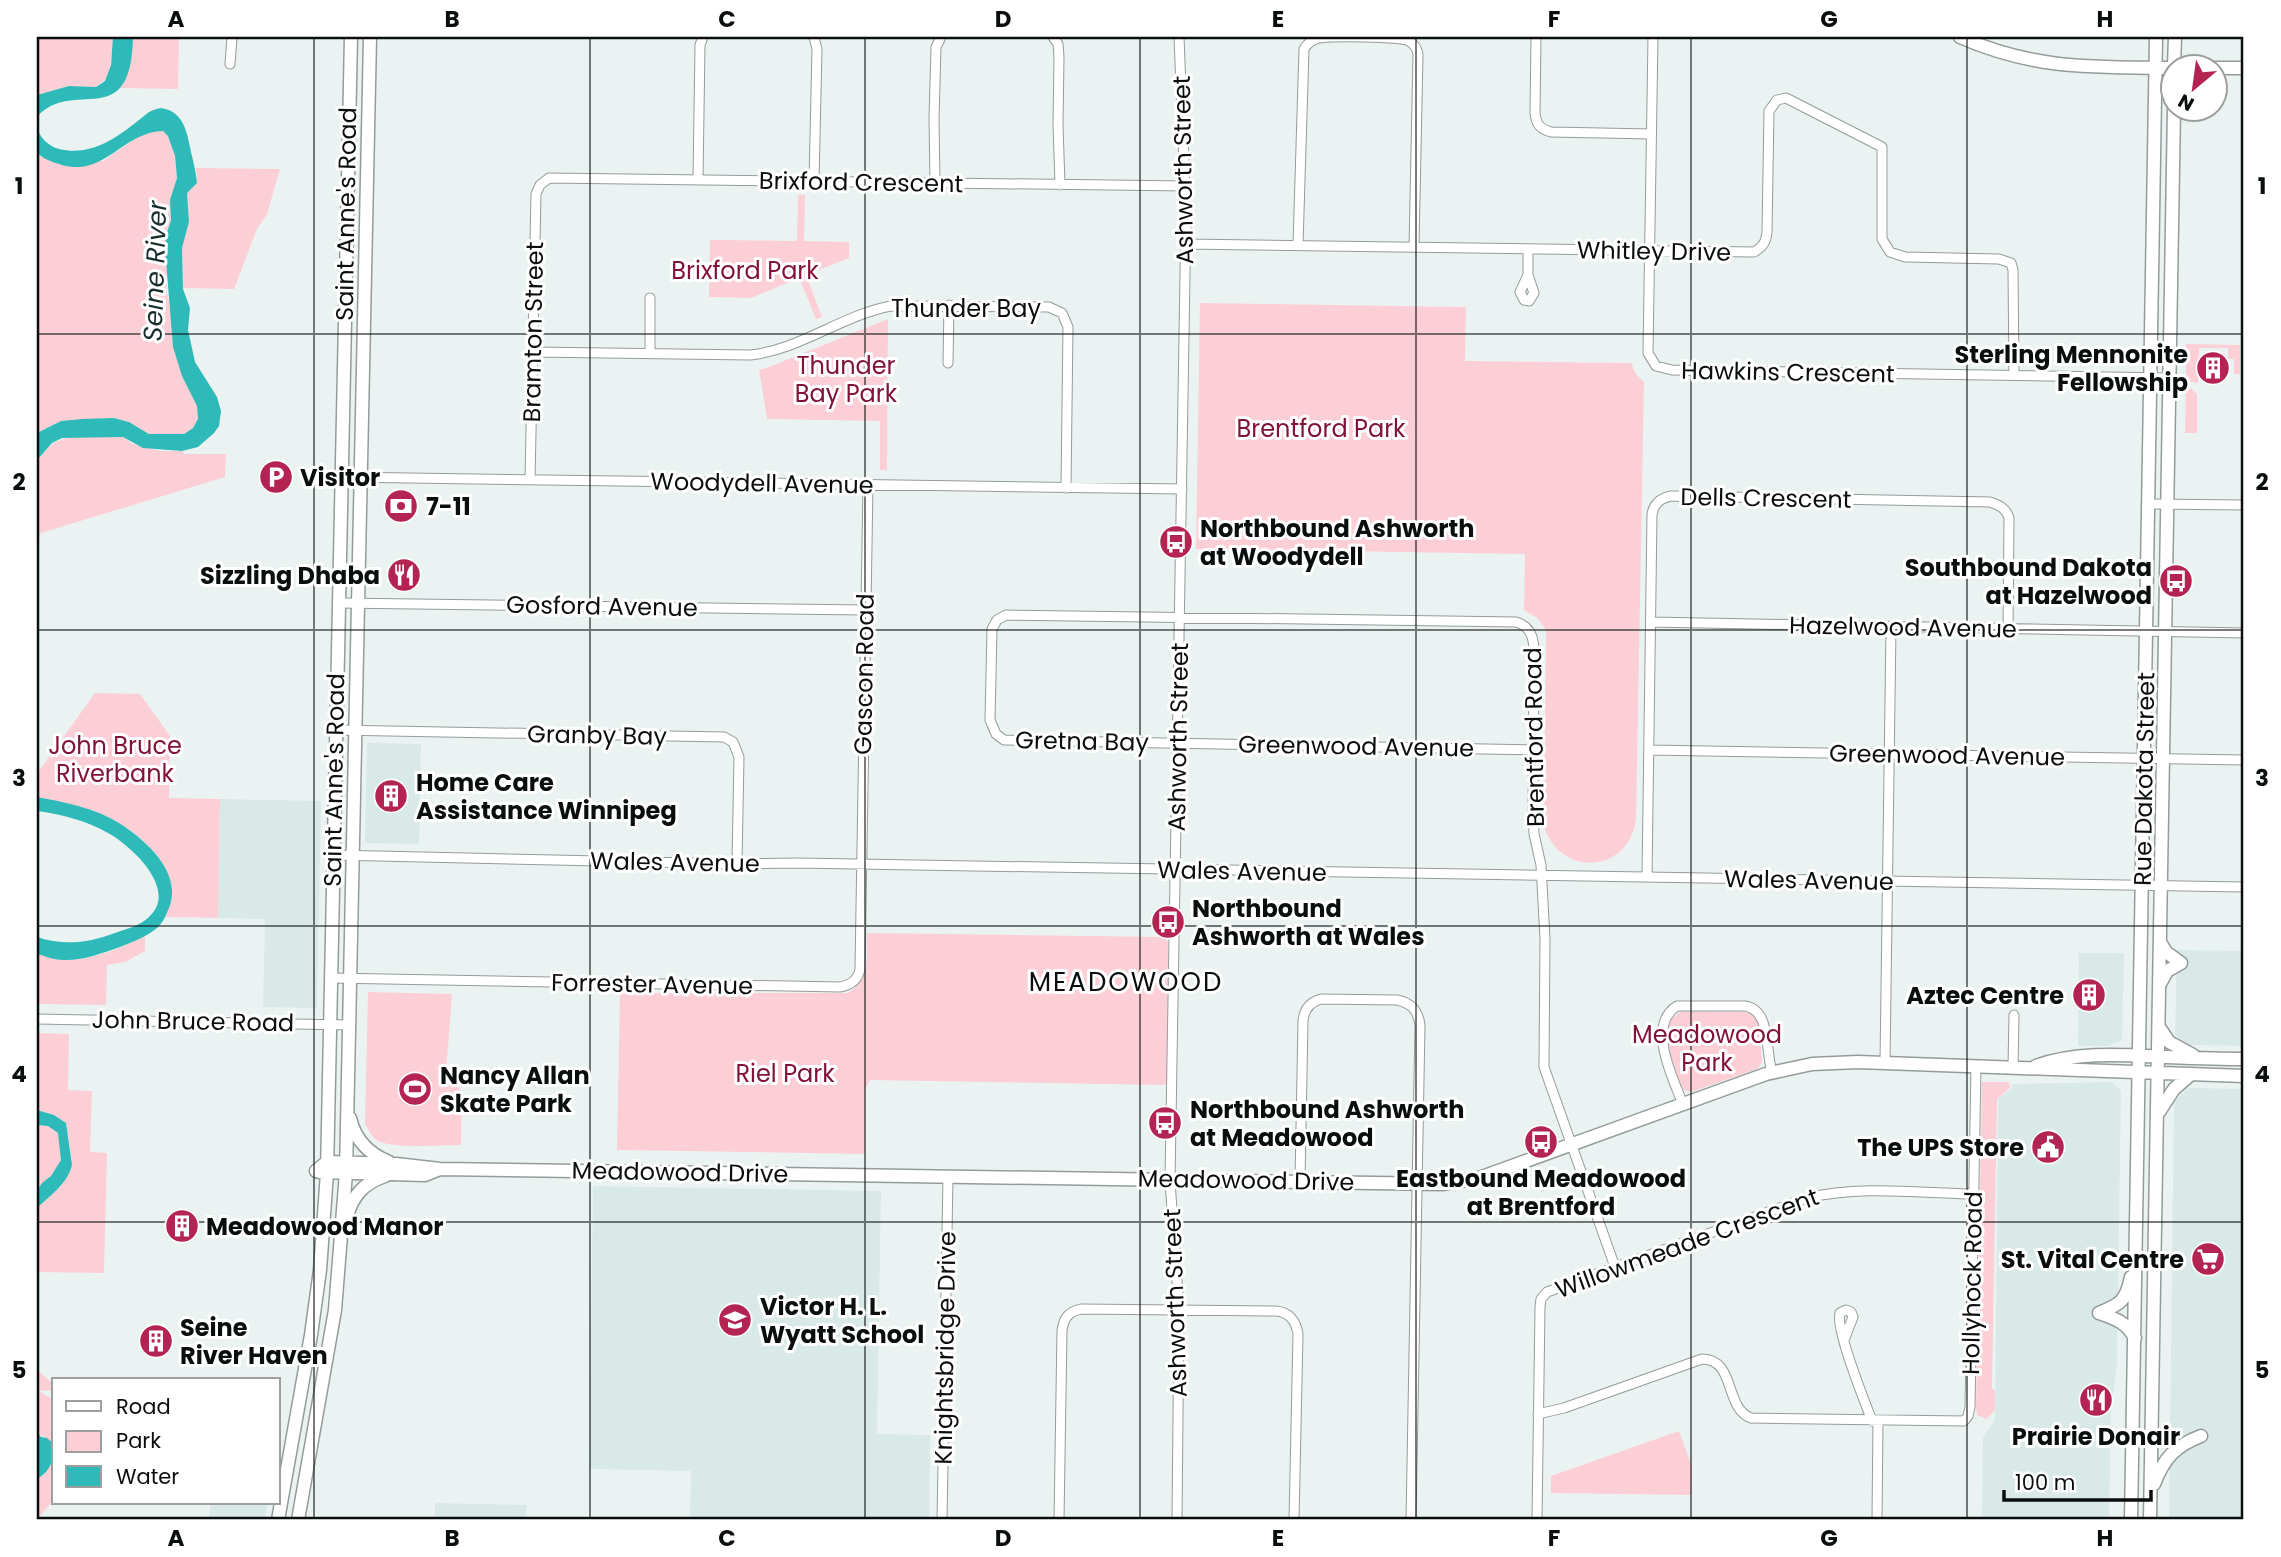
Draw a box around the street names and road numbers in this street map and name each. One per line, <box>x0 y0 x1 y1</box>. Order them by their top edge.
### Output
street label: Ashworth Street <box>1165 75 1201 265</box>
street label: Saint Anne's Road <box>328 107 364 321</box>
street label: Brixford Crescent <box>759 164 963 200</box>
street label: Whitley Drive <box>1577 233 1731 269</box>
street label: Bramton Street <box>515 241 551 423</box>
street label: Thunder Bay <box>891 292 1041 325</box>
street label: Hawkins Crescent <box>1681 354 1895 390</box>
street label: Woodydell Avenue <box>650 465 874 501</box>
street label: Dells Crescent <box>1680 480 1852 516</box>
street label: Gosford Avenue <box>506 588 698 624</box>
street label: Gascon Road <box>846 593 882 755</box>
street label: Hazelwood Avenue <box>1789 609 2017 645</box>
street label: Ashworth Street <box>1160 642 1196 832</box>
street label: Brentford Road <box>1516 647 1552 827</box>
street label: Rue Dakota Street <box>2126 672 2162 886</box>
street label: Saint Anne's Road <box>316 673 352 887</box>
street label: Granby Bay <box>527 717 668 753</box>
street label: Gretna Bay <box>1015 723 1150 759</box>
street label: Greenwood Avenue <box>1238 727 1474 765</box>
street label: Greenwood Avenue <box>1829 736 2065 774</box>
street label: Wales Avenue <box>590 844 760 880</box>
street label: Wales Avenue <box>1157 853 1327 889</box>
street label: Wales Avenue <box>1724 862 1894 898</box>
street label: Forrester Avenue <box>551 966 753 1002</box>
street label: John Bruce Road <box>91 1003 295 1039</box>
street label: Meadowood Drive <box>571 1154 789 1190</box>
street label: Meadowood Drive <box>1137 1162 1355 1198</box>
street label: Willowmeade Crescent <box>1551 1180 1823 1306</box>
street label: Hollyhock Road <box>1954 1191 1990 1375</box>
street label: Ashworth Street <box>1155 1208 1195 1398</box>
street label: Knightsbridge Drive <box>926 1231 964 1465</box>

